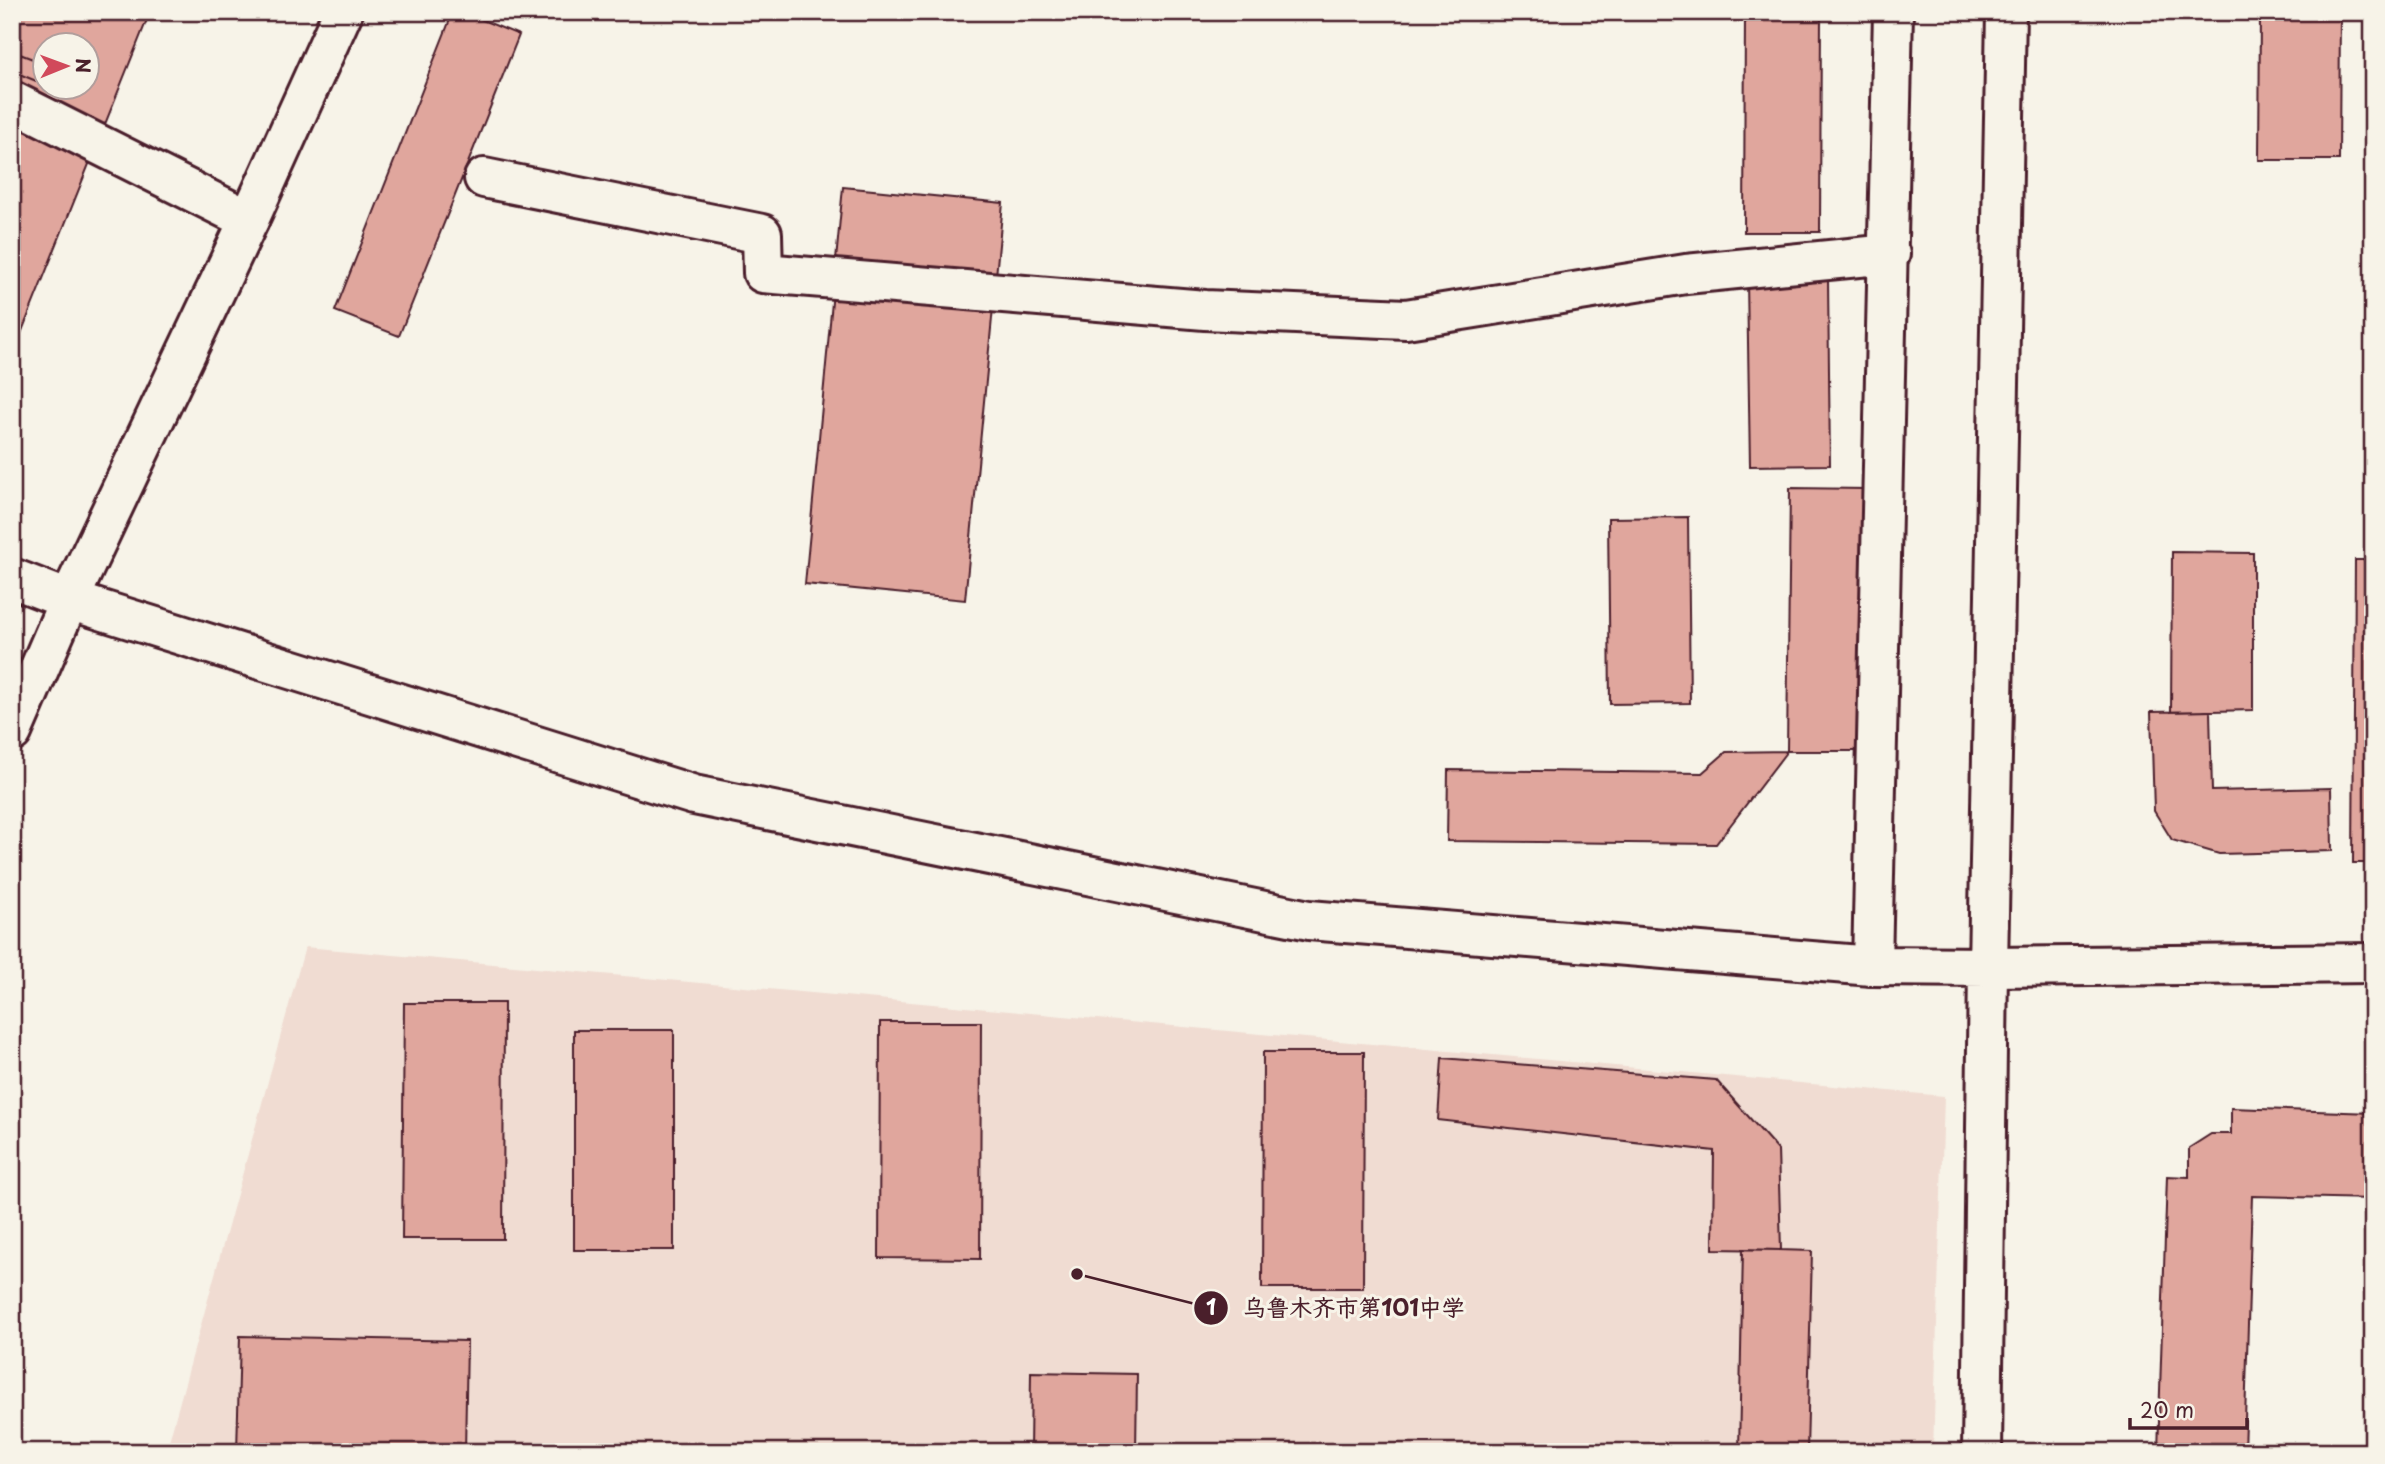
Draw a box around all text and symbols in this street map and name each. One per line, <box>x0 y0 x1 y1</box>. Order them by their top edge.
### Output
north arrow <box>32 32 102 102</box>
text: N <box>70 58 98 73</box>
callout: 乌鲁木齐市第101中学 <box>1194 1286 1478 1330</box>
text: 乌鲁木齐市第101中学 <box>1243 1289 1465 1324</box>
text: 1 <box>1206 1290 1216 1322</box>
scale bar <box>2130 1387 2247 1431</box>
text: 20 m <box>2140 1393 2194 1425</box>

